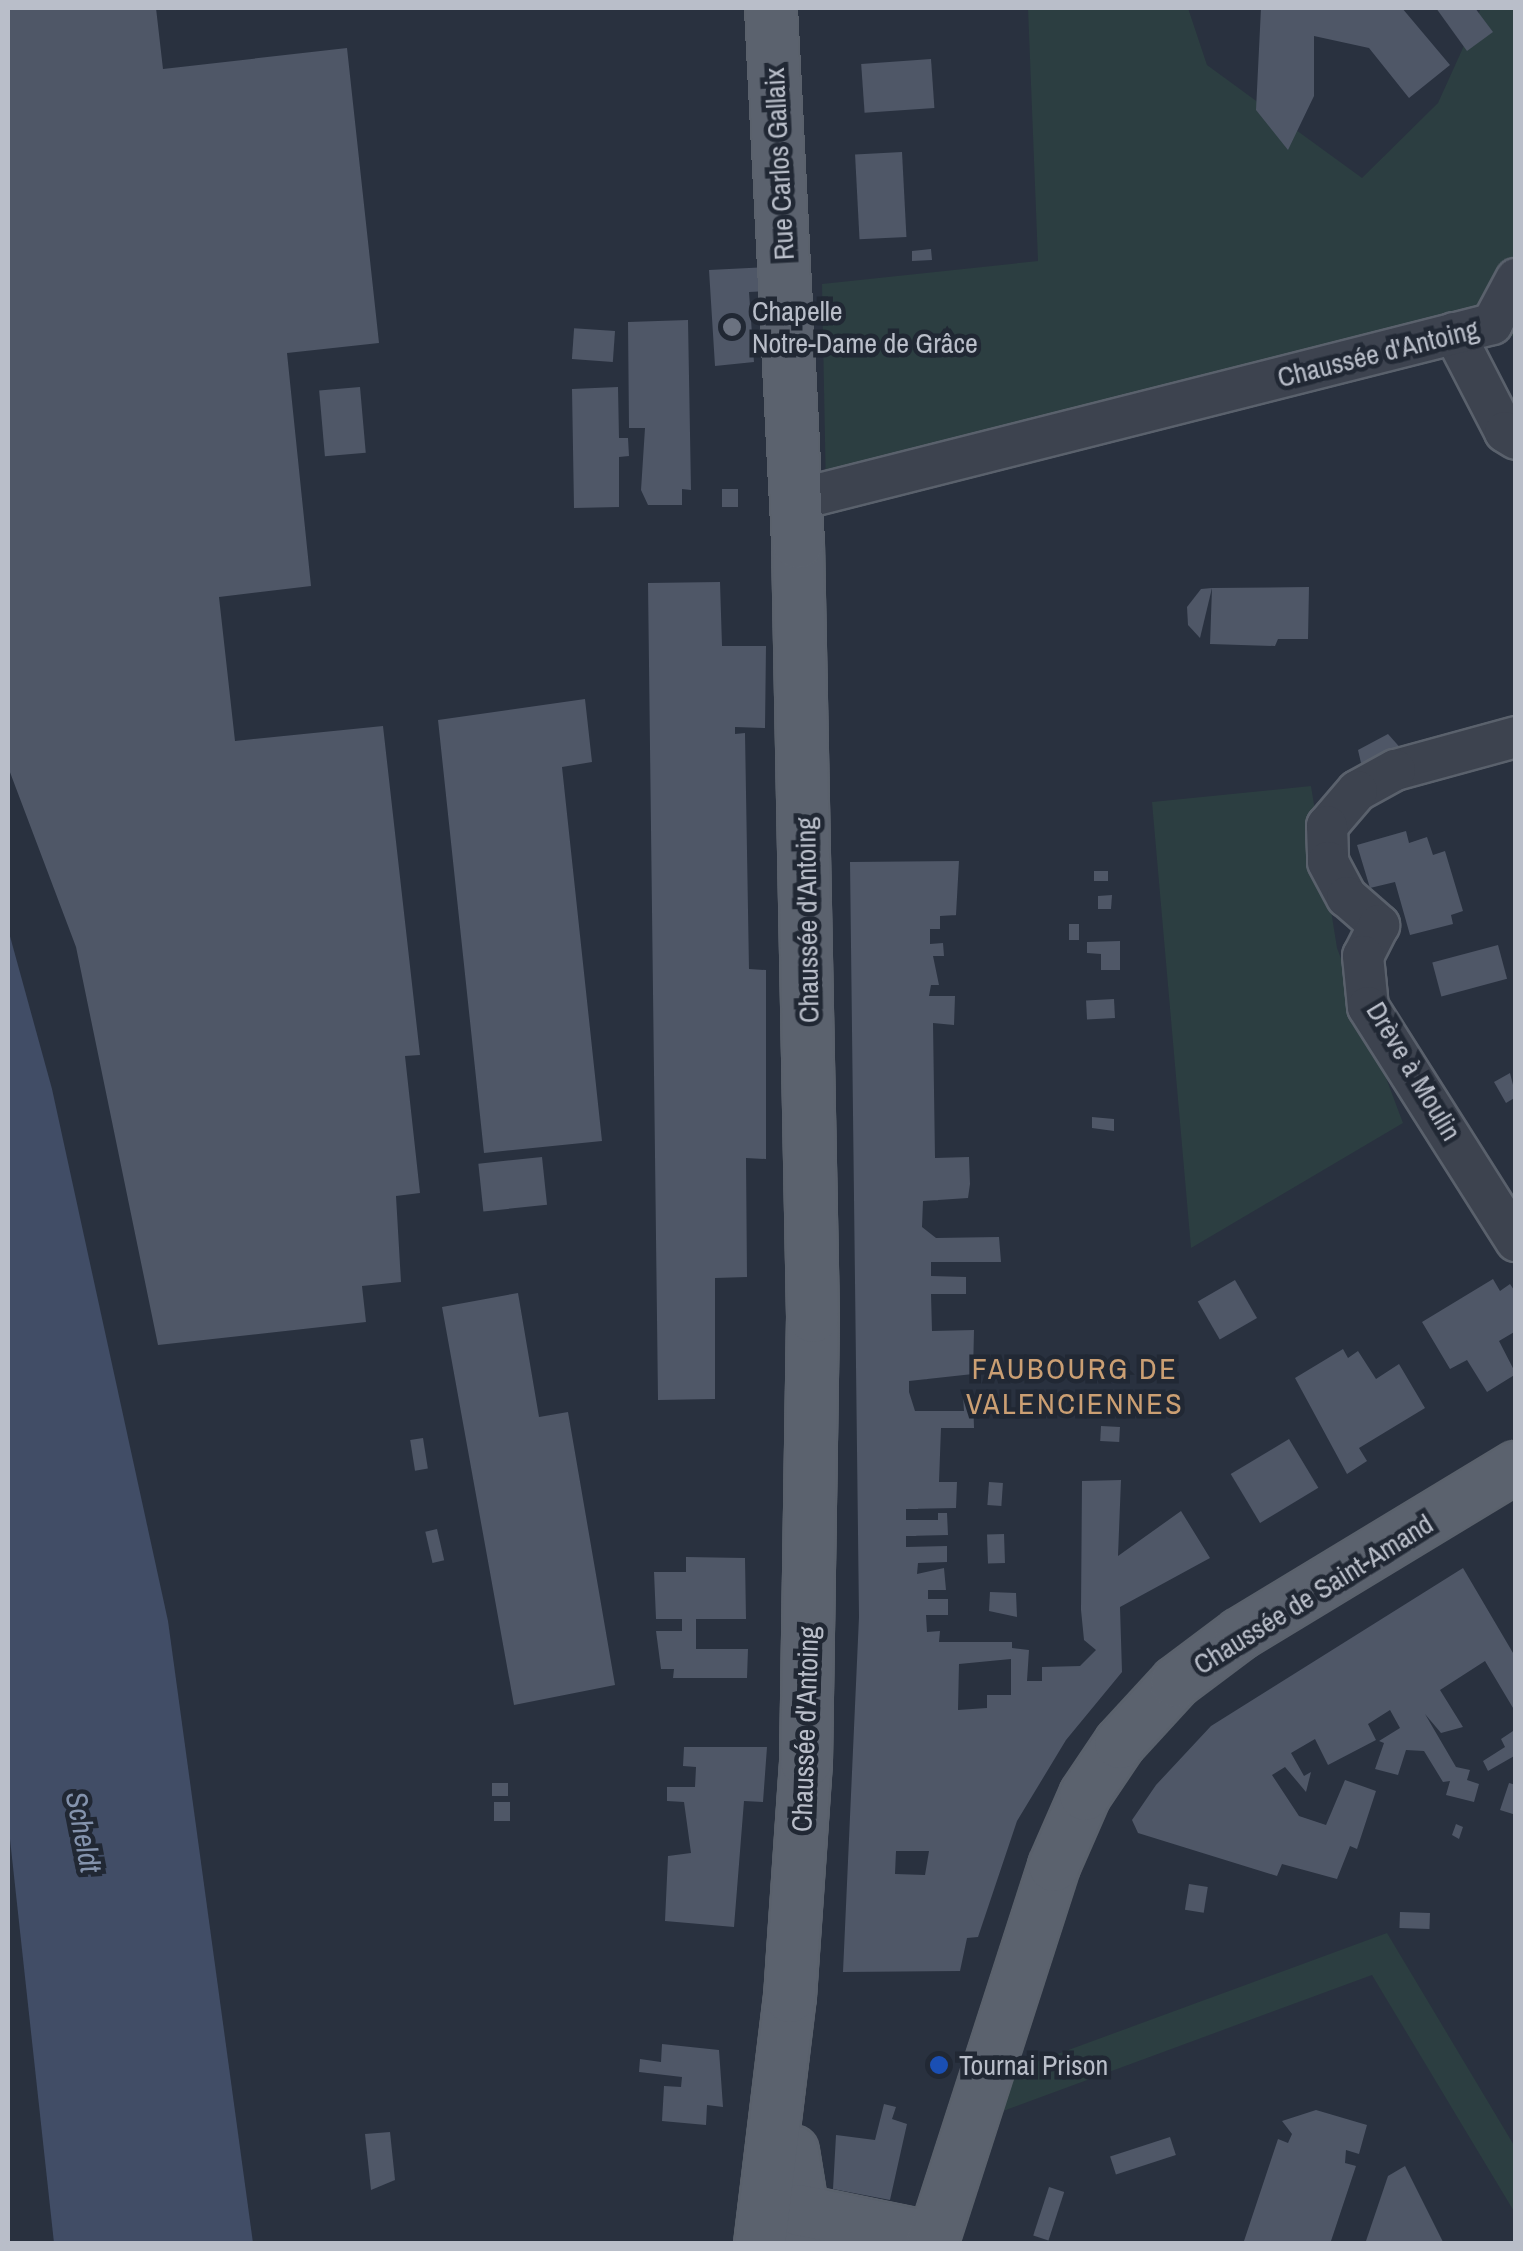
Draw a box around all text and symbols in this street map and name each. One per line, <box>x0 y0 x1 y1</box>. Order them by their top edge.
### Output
street label: Rue Carlos Gallaix <box>757 67 801 261</box>
place label: Chapelle Notre-Dame de Grâce <box>752 294 978 360</box>
street label: Chaussée d'Antoing <box>1274 312 1482 394</box>
marker: Chapelle Notre-Dame de Grâce <box>721 316 743 338</box>
street label: Chaussée d'Antoing <box>788 817 826 1023</box>
street label: Drève à Moulin <box>1360 996 1468 1146</box>
district label: FAUBOURG DE VALENCIENNES <box>966 1350 1184 1420</box>
street label: Chaussée de Saint-Amand <box>1187 1507 1439 1681</box>
street label: Chaussée d'Antoing <box>785 1625 825 1833</box>
water label: Scheldt <box>59 1788 109 1876</box>
place label: Tournai Prison <box>959 2048 1108 2082</box>
marker: Tournai Prison <box>928 2054 950 2076</box>

